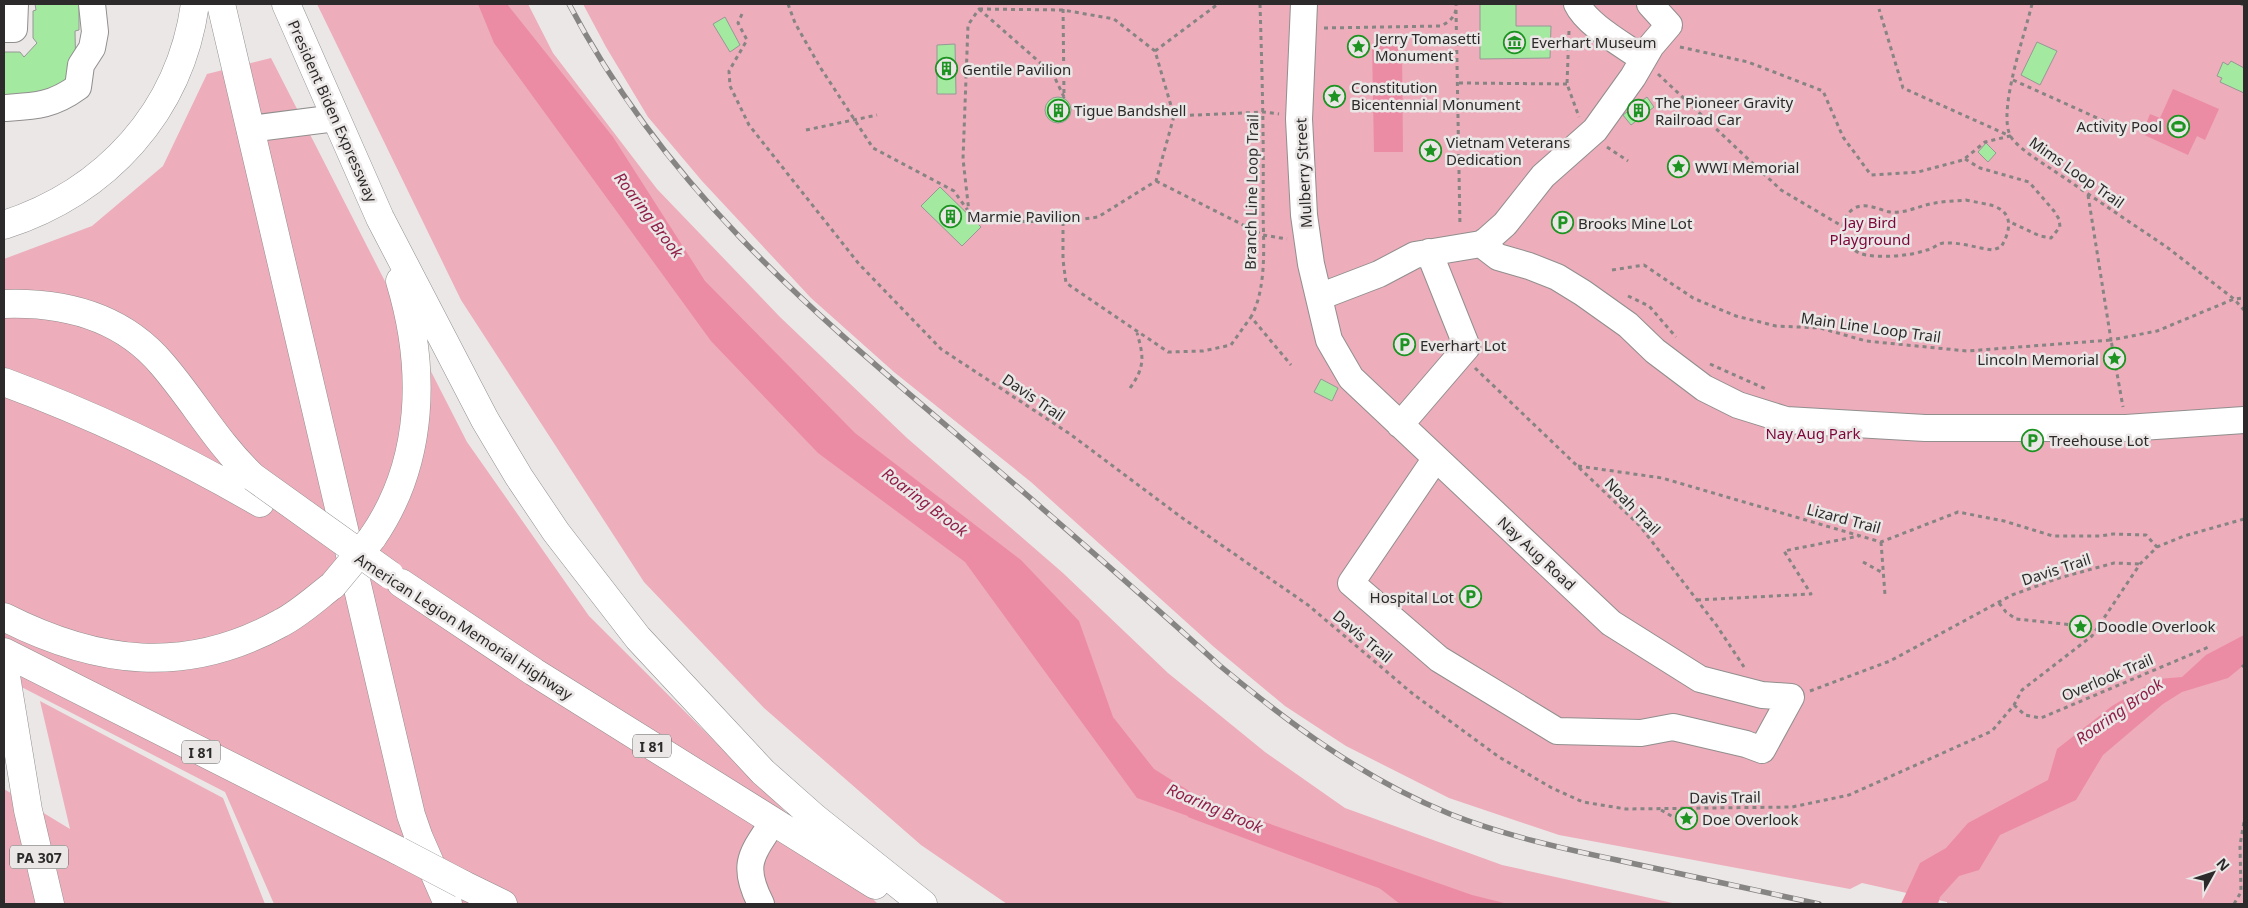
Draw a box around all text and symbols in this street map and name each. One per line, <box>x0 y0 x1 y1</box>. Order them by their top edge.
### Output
street label: President Biden Expressway <box>284 17 382 206</box>
place label: Jerry Tomasetti Monument <box>1373 28 1481 65</box>
museum icon: Everhart Museum <box>1503 30 1527 54</box>
place label: Everhart Museum <box>1531 32 1657 52</box>
place icon: Jerry Tomasetti Monument <box>1347 35 1371 59</box>
building icon: Gentile Pavilion <box>934 57 958 81</box>
place label: Gentile Pavilion <box>962 59 1071 79</box>
place label: Constitution Bicentennial Monument <box>1351 77 1521 114</box>
place icon: Constitution Bicentennial Monument <box>1323 84 1347 108</box>
place label: The Pioneer Gravity Railroad Car <box>1655 92 1793 129</box>
building icon: Tigue Bandshell <box>1046 98 1070 122</box>
building icon: The Pioneer Gravity Railroad Car <box>1627 99 1651 123</box>
place label: Tigue Bandshell <box>1074 100 1186 120</box>
street label: Branch Line Loop Trail <box>1240 114 1262 270</box>
sports icon: Activity Pool <box>2166 114 2190 138</box>
place label: Activity Pool <box>2076 116 2162 136</box>
street label: Mulberry Street <box>1290 117 1316 229</box>
place label: Vietnam Veterans Dedication <box>1446 132 1570 169</box>
street label: Mims Loop Trail <box>2026 132 2128 212</box>
place icon: Vietnam Veterans Dedication <box>1418 139 1442 163</box>
place icon: WWI Memorial <box>1667 155 1691 179</box>
place label: WWI Memorial <box>1695 157 1799 177</box>
water label: Roaring Brook <box>610 168 689 263</box>
building icon: Marmie Pavilion <box>939 204 963 228</box>
place label: Marmie Pavilion <box>967 206 1081 226</box>
parking icon: Brooks Mine Lot <box>1550 211 1574 235</box>
park label: Jay Bird Playground <box>1830 212 1910 249</box>
place label: Brooks Mine Lot <box>1578 213 1693 233</box>
street label: Main Line Loop Trail <box>1800 307 1942 347</box>
parking icon: Everhart Lot <box>1392 333 1416 357</box>
place label: Everhart Lot <box>1420 335 1507 355</box>
place icon: Lincoln Memorial <box>2103 347 2127 371</box>
place label: Lincoln Memorial <box>1977 349 2099 369</box>
street label: Davis Trail <box>999 369 1069 425</box>
park label: Nay Aug Park <box>1765 423 1861 443</box>
parking icon: Treehouse Lot <box>2021 428 2045 452</box>
place label: Treehouse Lot <box>2049 430 2150 450</box>
water label: Roaring Brook <box>878 463 973 542</box>
street label: Noah Trail <box>1601 473 1665 539</box>
street label: Lizard Trail <box>1805 499 1883 537</box>
street label: Nay Aug Road <box>1494 512 1580 594</box>
street label: American Legion Memorial Highway <box>351 548 577 704</box>
street label: Davis Trail <box>2019 548 2093 590</box>
parking icon: Hospital Lot <box>1458 585 1482 609</box>
place label: Hospital Lot <box>1370 587 1455 607</box>
street label: Davis Trail <box>1329 605 1397 667</box>
place icon: Doodle Overlook <box>2069 614 2093 638</box>
place label: Doodle Overlook <box>2097 616 2216 636</box>
street label: Overlook Trail <box>2058 649 2156 705</box>
water label: Roaring Brook <box>2071 672 2168 749</box>
road number: I 81 <box>633 734 671 758</box>
road number: I 81 <box>182 740 220 764</box>
water label: Roaring Brook <box>1164 778 1267 838</box>
street label: Davis Trail <box>1689 786 1761 808</box>
place icon: Doe Overlook <box>1674 807 1698 831</box>
place label: Doe Overlook <box>1702 809 1798 829</box>
road number: PA 307 <box>10 846 68 869</box>
north arrow <box>2188 848 2238 898</box>
text: N <box>2212 854 2234 875</box>

